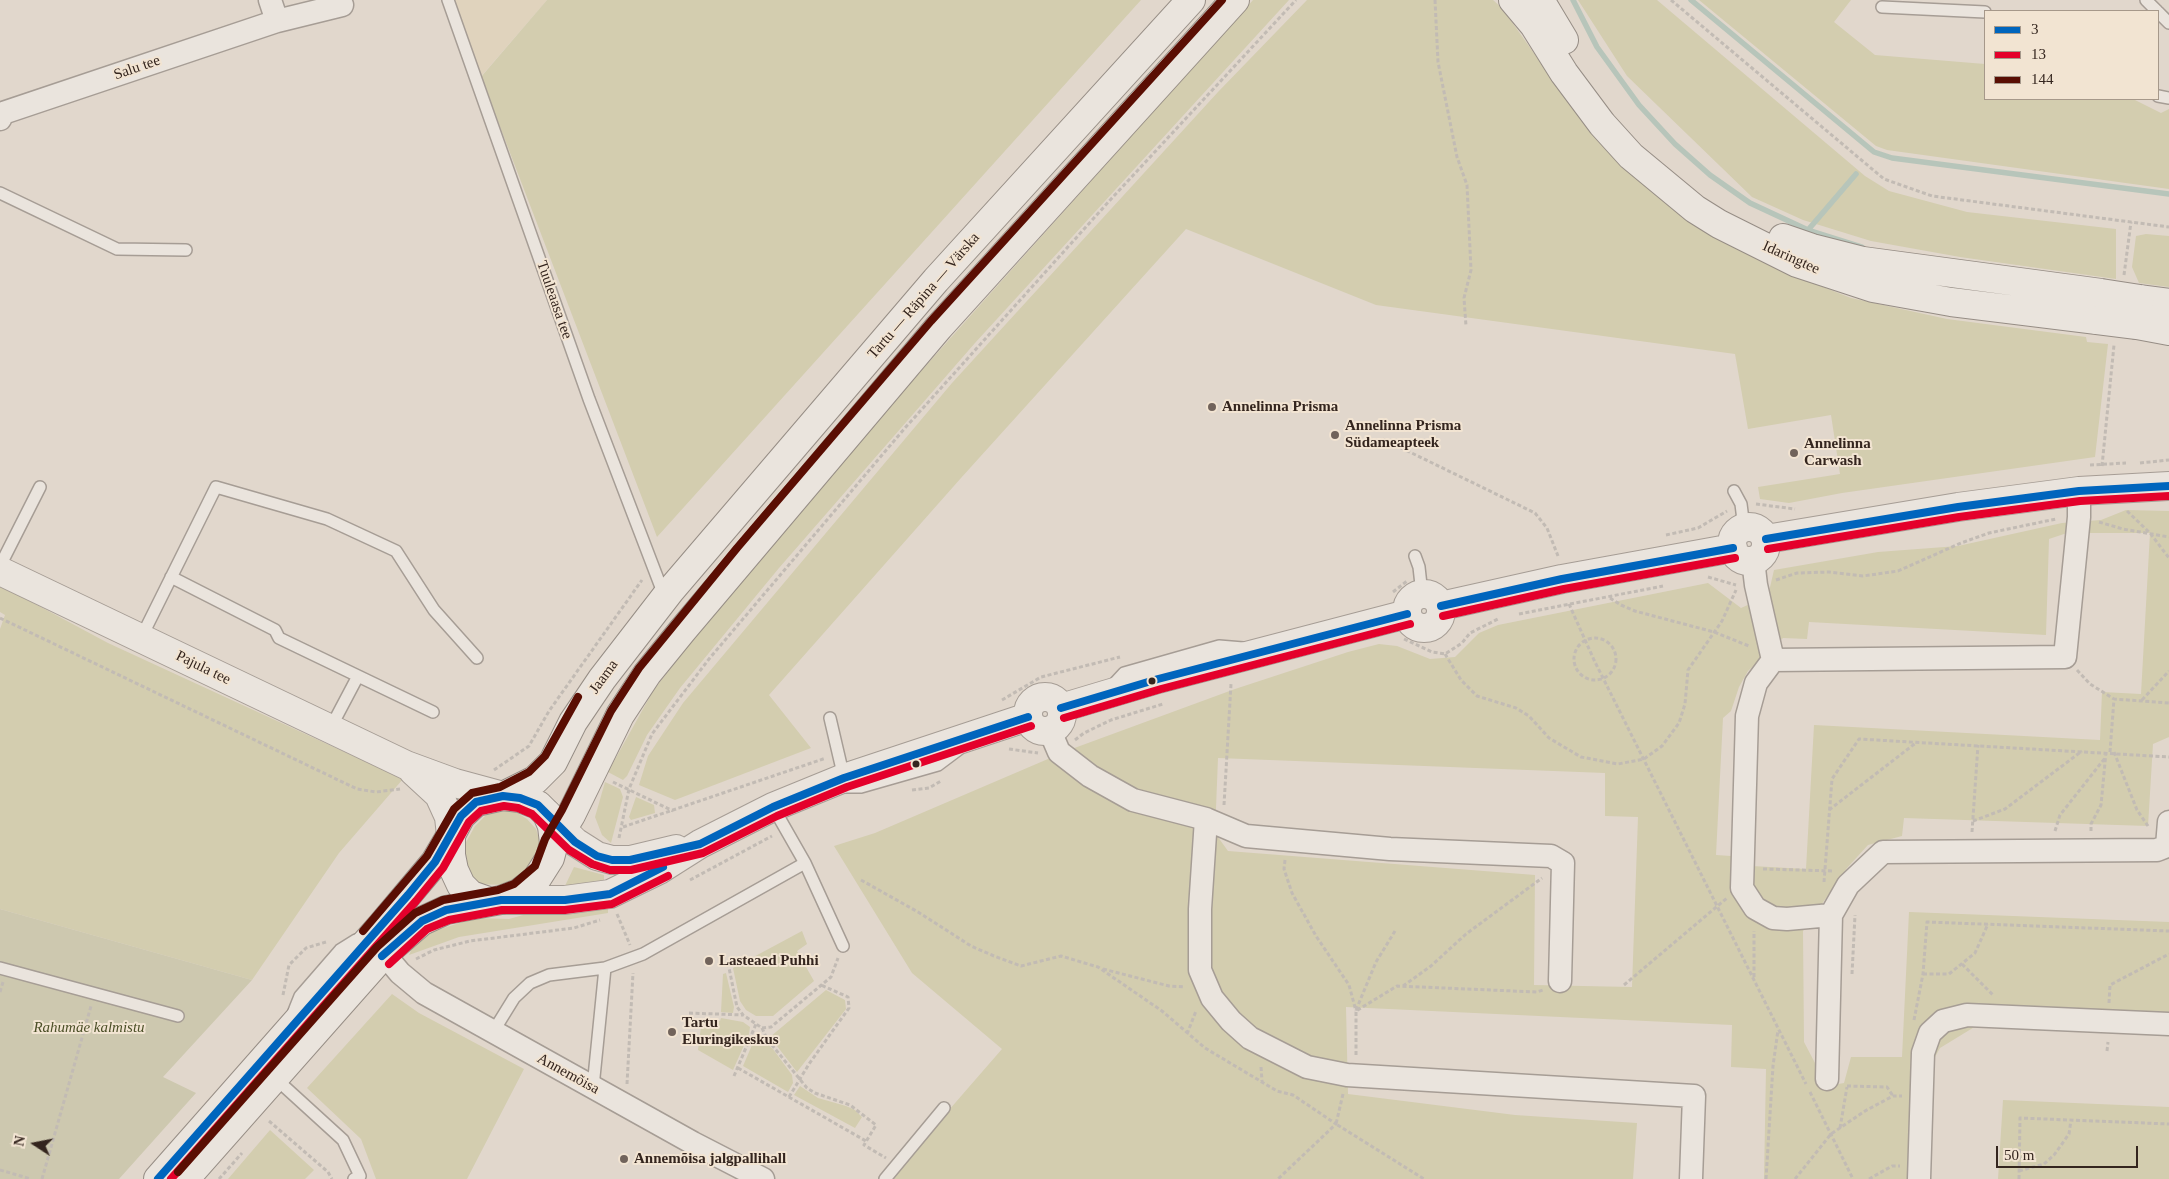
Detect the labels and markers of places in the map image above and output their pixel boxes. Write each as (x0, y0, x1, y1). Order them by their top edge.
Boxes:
place label: Annelinna Prisma (1222, 398, 1338, 416)
marker: Annelinna Prisma (1206, 401, 1218, 413)
place label: Annelinna Prisma Südameapteek (1345, 417, 1461, 452)
marker: Annelinna Prisma Südameapteek (1329, 429, 1341, 441)
place label: Annelinna Carwash (1804, 435, 1871, 470)
marker: Annelinna Carwash (1788, 447, 1800, 459)
unlabelled marker (1147, 676, 1157, 686)
unlabelled marker (911, 759, 921, 769)
place label: Lasteaed Puhhi (719, 952, 819, 970)
marker: Lasteaed Puhhi (703, 955, 715, 967)
place label: Tartu Eluringikeskus (682, 1014, 779, 1049)
marker: Tartu Eluringikeskus (666, 1026, 678, 1038)
place label: Annemõisa jalgpallihall (634, 1150, 786, 1168)
marker: Annemõisa jalgpallihall (618, 1153, 630, 1165)

